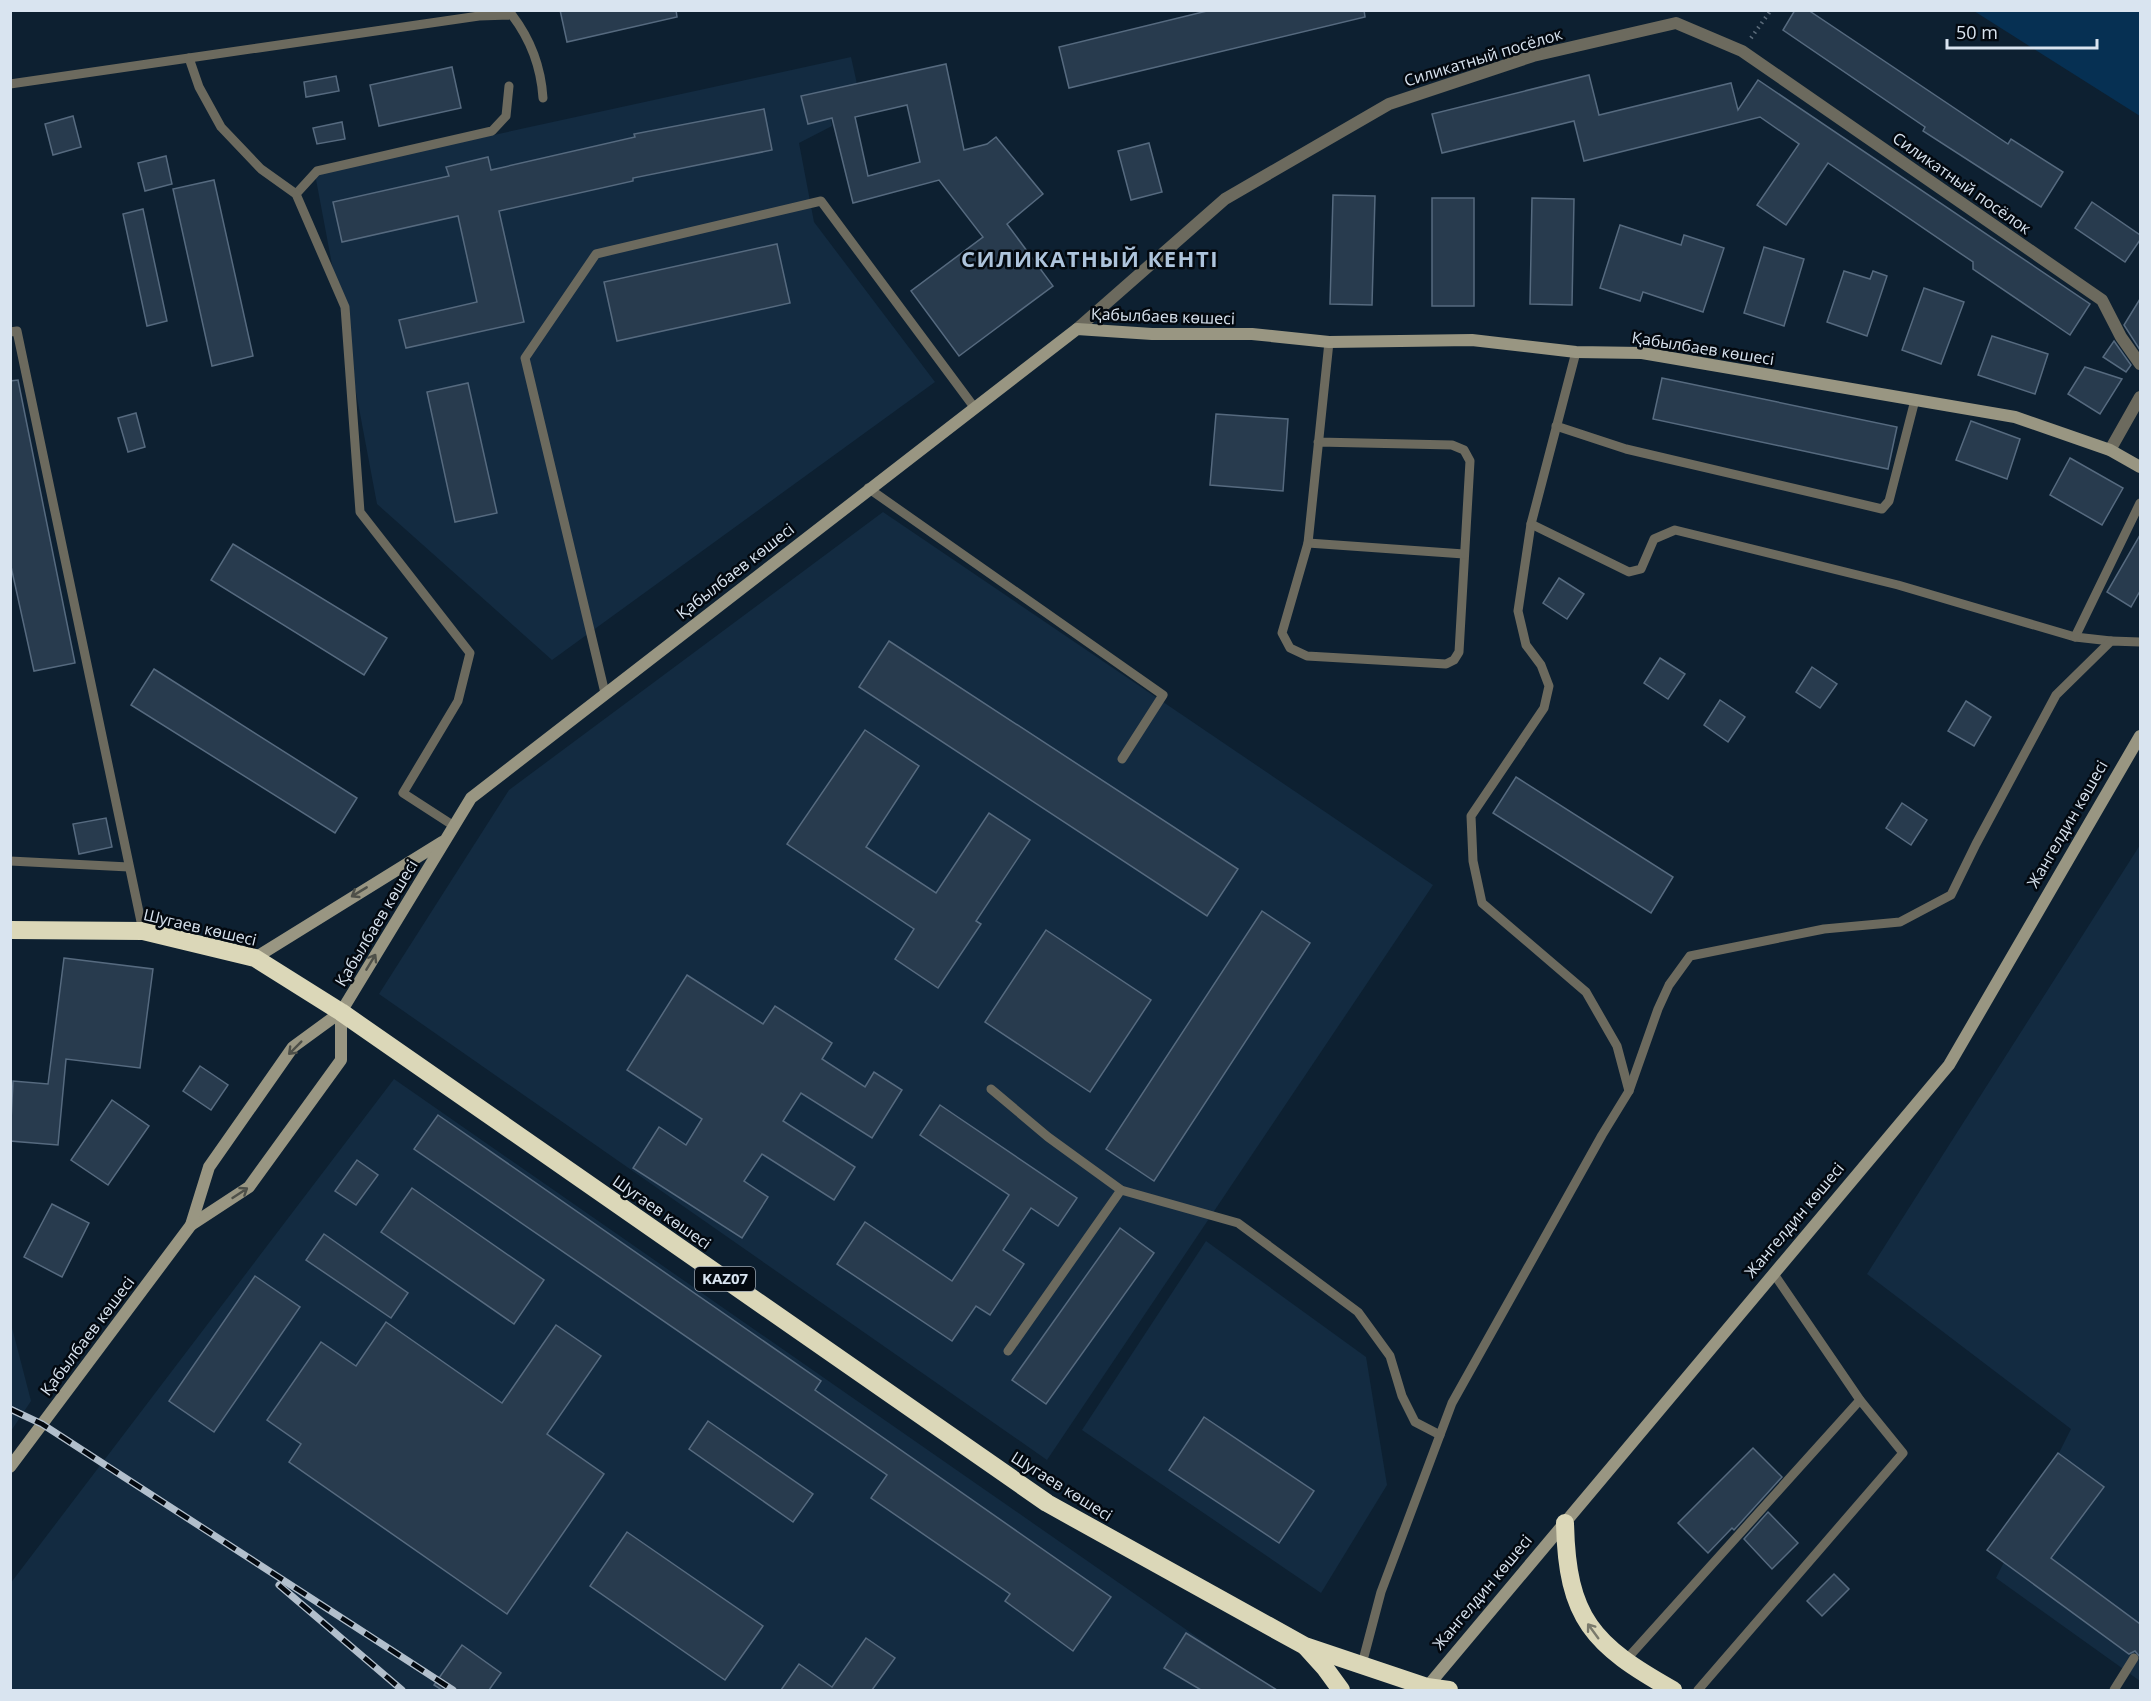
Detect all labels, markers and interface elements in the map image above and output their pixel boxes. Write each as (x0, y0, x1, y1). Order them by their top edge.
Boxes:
scale bar (1947, 12, 2097, 50)
text: 50 m (1956, 20, 1998, 44)
street label: Силикатный посёлок (1401, 22, 1565, 92)
street label: Силикатный посёлок (1888, 127, 2036, 240)
district label: СИЛИКАТНЫЙ КЕНТІ (961, 243, 1219, 273)
street label: Қабылбаев көшесі (1091, 302, 1235, 330)
street label: Қабылбаев көшесі (1630, 326, 1776, 370)
street label: Қабылбаев көшесі (671, 518, 799, 624)
street label: Жангелдин көшесі (2021, 756, 2113, 892)
street label: Қабылбаев көшесі (329, 856, 423, 990)
one-way arrow (351, 887, 368, 899)
street label: Шугаев көшесі (141, 903, 259, 951)
one-way arrow (365, 954, 377, 971)
one-way arrow (287, 1040, 302, 1055)
street label: Жангелдин көшесі (1739, 1158, 1849, 1282)
street label: Шугаев көшесі (608, 1170, 716, 1254)
one-way arrow (231, 1187, 248, 1199)
road number: KAZ07 (695, 1267, 755, 1291)
street label: Қабылбаев көшесі (35, 1272, 139, 1400)
street label: Шугаев көшесі (1007, 1446, 1117, 1526)
street label: Жангелдин көшесі (1427, 1530, 1537, 1654)
one-way arrow (1587, 1623, 1600, 1639)

